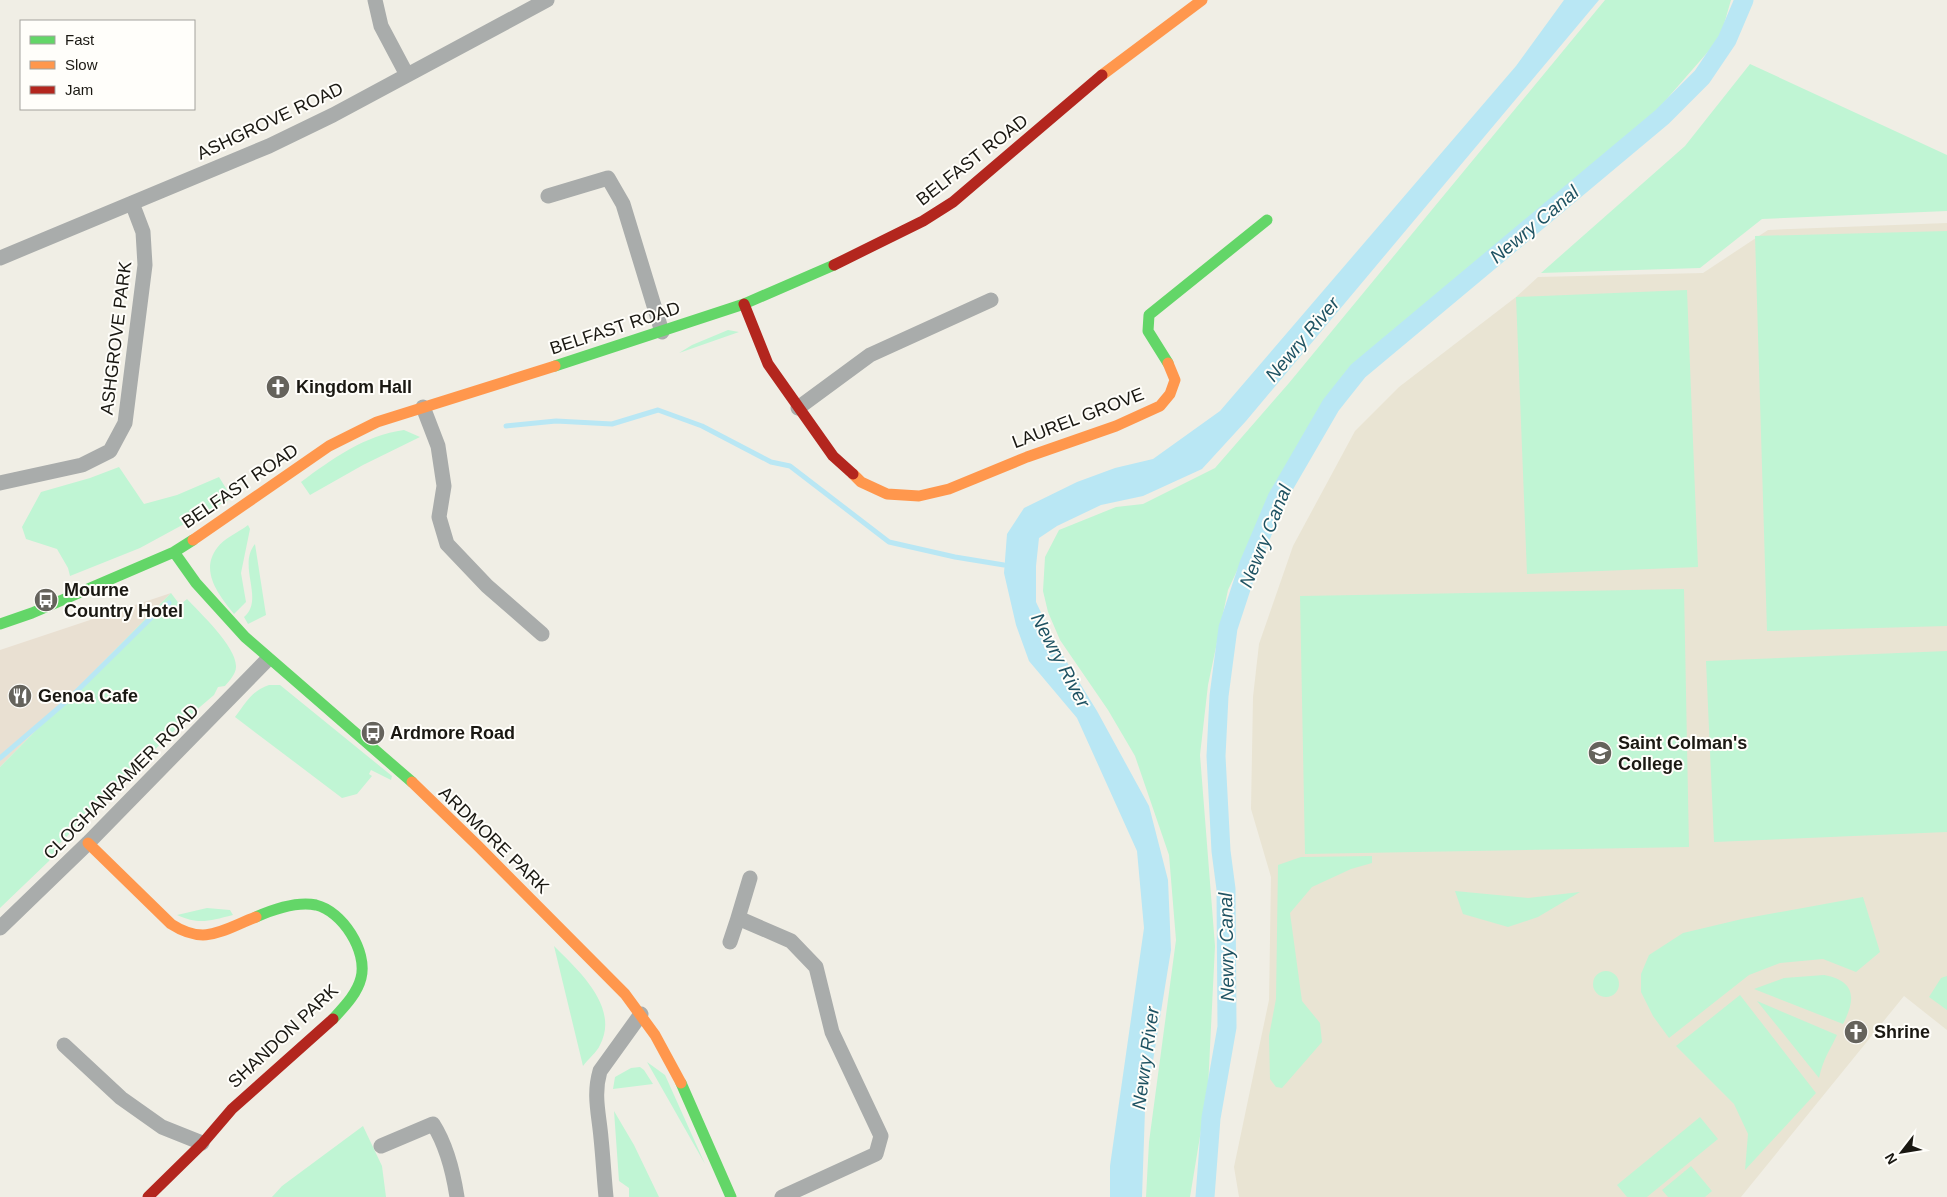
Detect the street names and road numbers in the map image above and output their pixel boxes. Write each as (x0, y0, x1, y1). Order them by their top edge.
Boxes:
street label: ASHGROVE ROAD (194, 78, 346, 164)
street label: BELFAST ROAD (912, 110, 1032, 210)
street label: ASHGROVE PARK (97, 260, 135, 416)
street label: BELFAST ROAD (547, 298, 683, 358)
street label: LAUREL GROVE (1009, 384, 1147, 452)
street label: BELFAST ROAD (178, 440, 302, 532)
street label: CLOGHANRAMER ROAD (39, 700, 203, 864)
street label: ARDMORE PARK (435, 783, 553, 897)
street label: SHANDON PARK (224, 980, 342, 1092)

